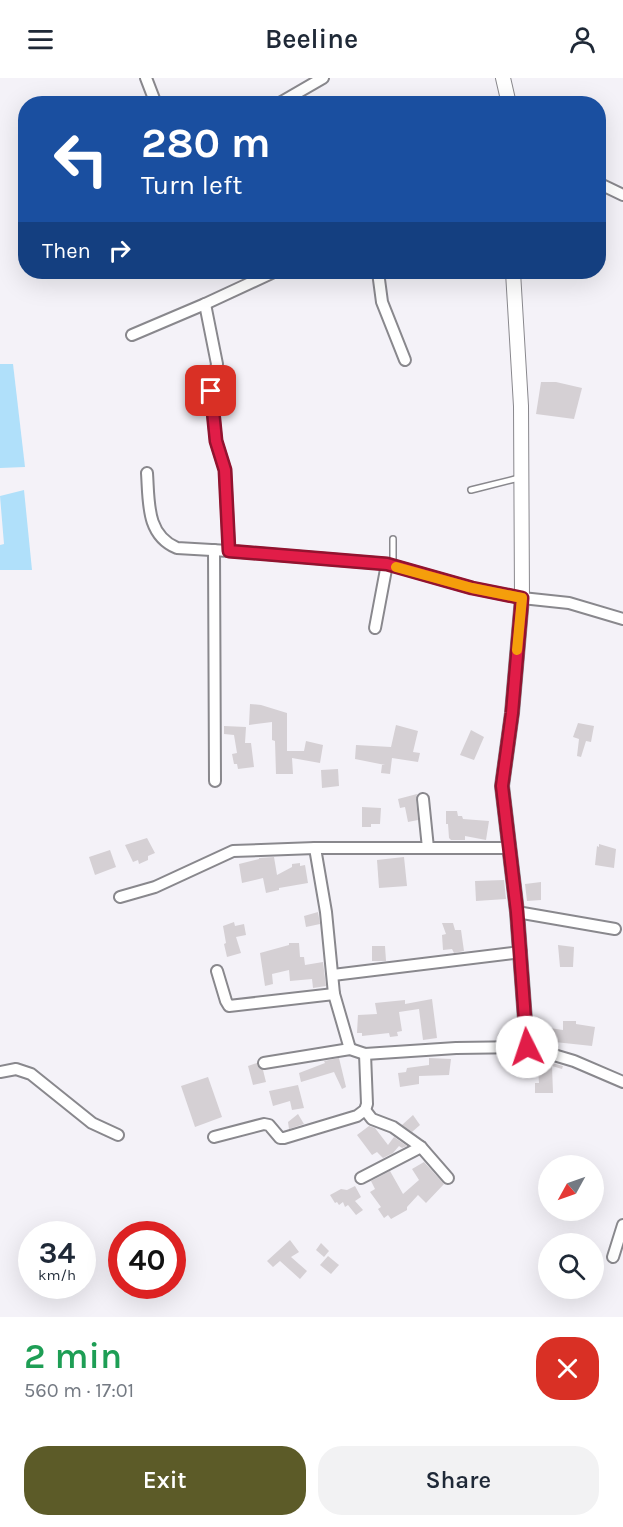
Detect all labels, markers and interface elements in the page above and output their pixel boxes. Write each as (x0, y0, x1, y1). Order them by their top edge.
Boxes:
icon: menu (24, 23, 57, 56)
text: Beeline (265, 23, 358, 55)
icon: person (566, 23, 599, 56)
text: 280 m (141, 118, 271, 168)
icon: left (42, 120, 120, 198)
text: Turn left (141, 169, 242, 201)
icon: right (103, 234, 136, 267)
text: Then (42, 238, 91, 264)
pin (185, 365, 236, 416)
icon: arrive (194, 374, 227, 407)
position arrow (495, 1015, 559, 1079)
north arrow (538, 1155, 604, 1221)
map controls (538, 1155, 604, 1299)
speed limit sign: 40 (108, 1221, 186, 1299)
button: search (538, 1233, 604, 1299)
text: 34 (39, 1235, 75, 1271)
text: km/h (38, 1266, 76, 1284)
text: 2 min (24, 1335, 122, 1377)
button: close (536, 1337, 599, 1400)
text: 560 m · 17:01 (24, 1379, 134, 1402)
button: Exit (24, 1446, 306, 1515)
button: Share (318, 1446, 599, 1515)

